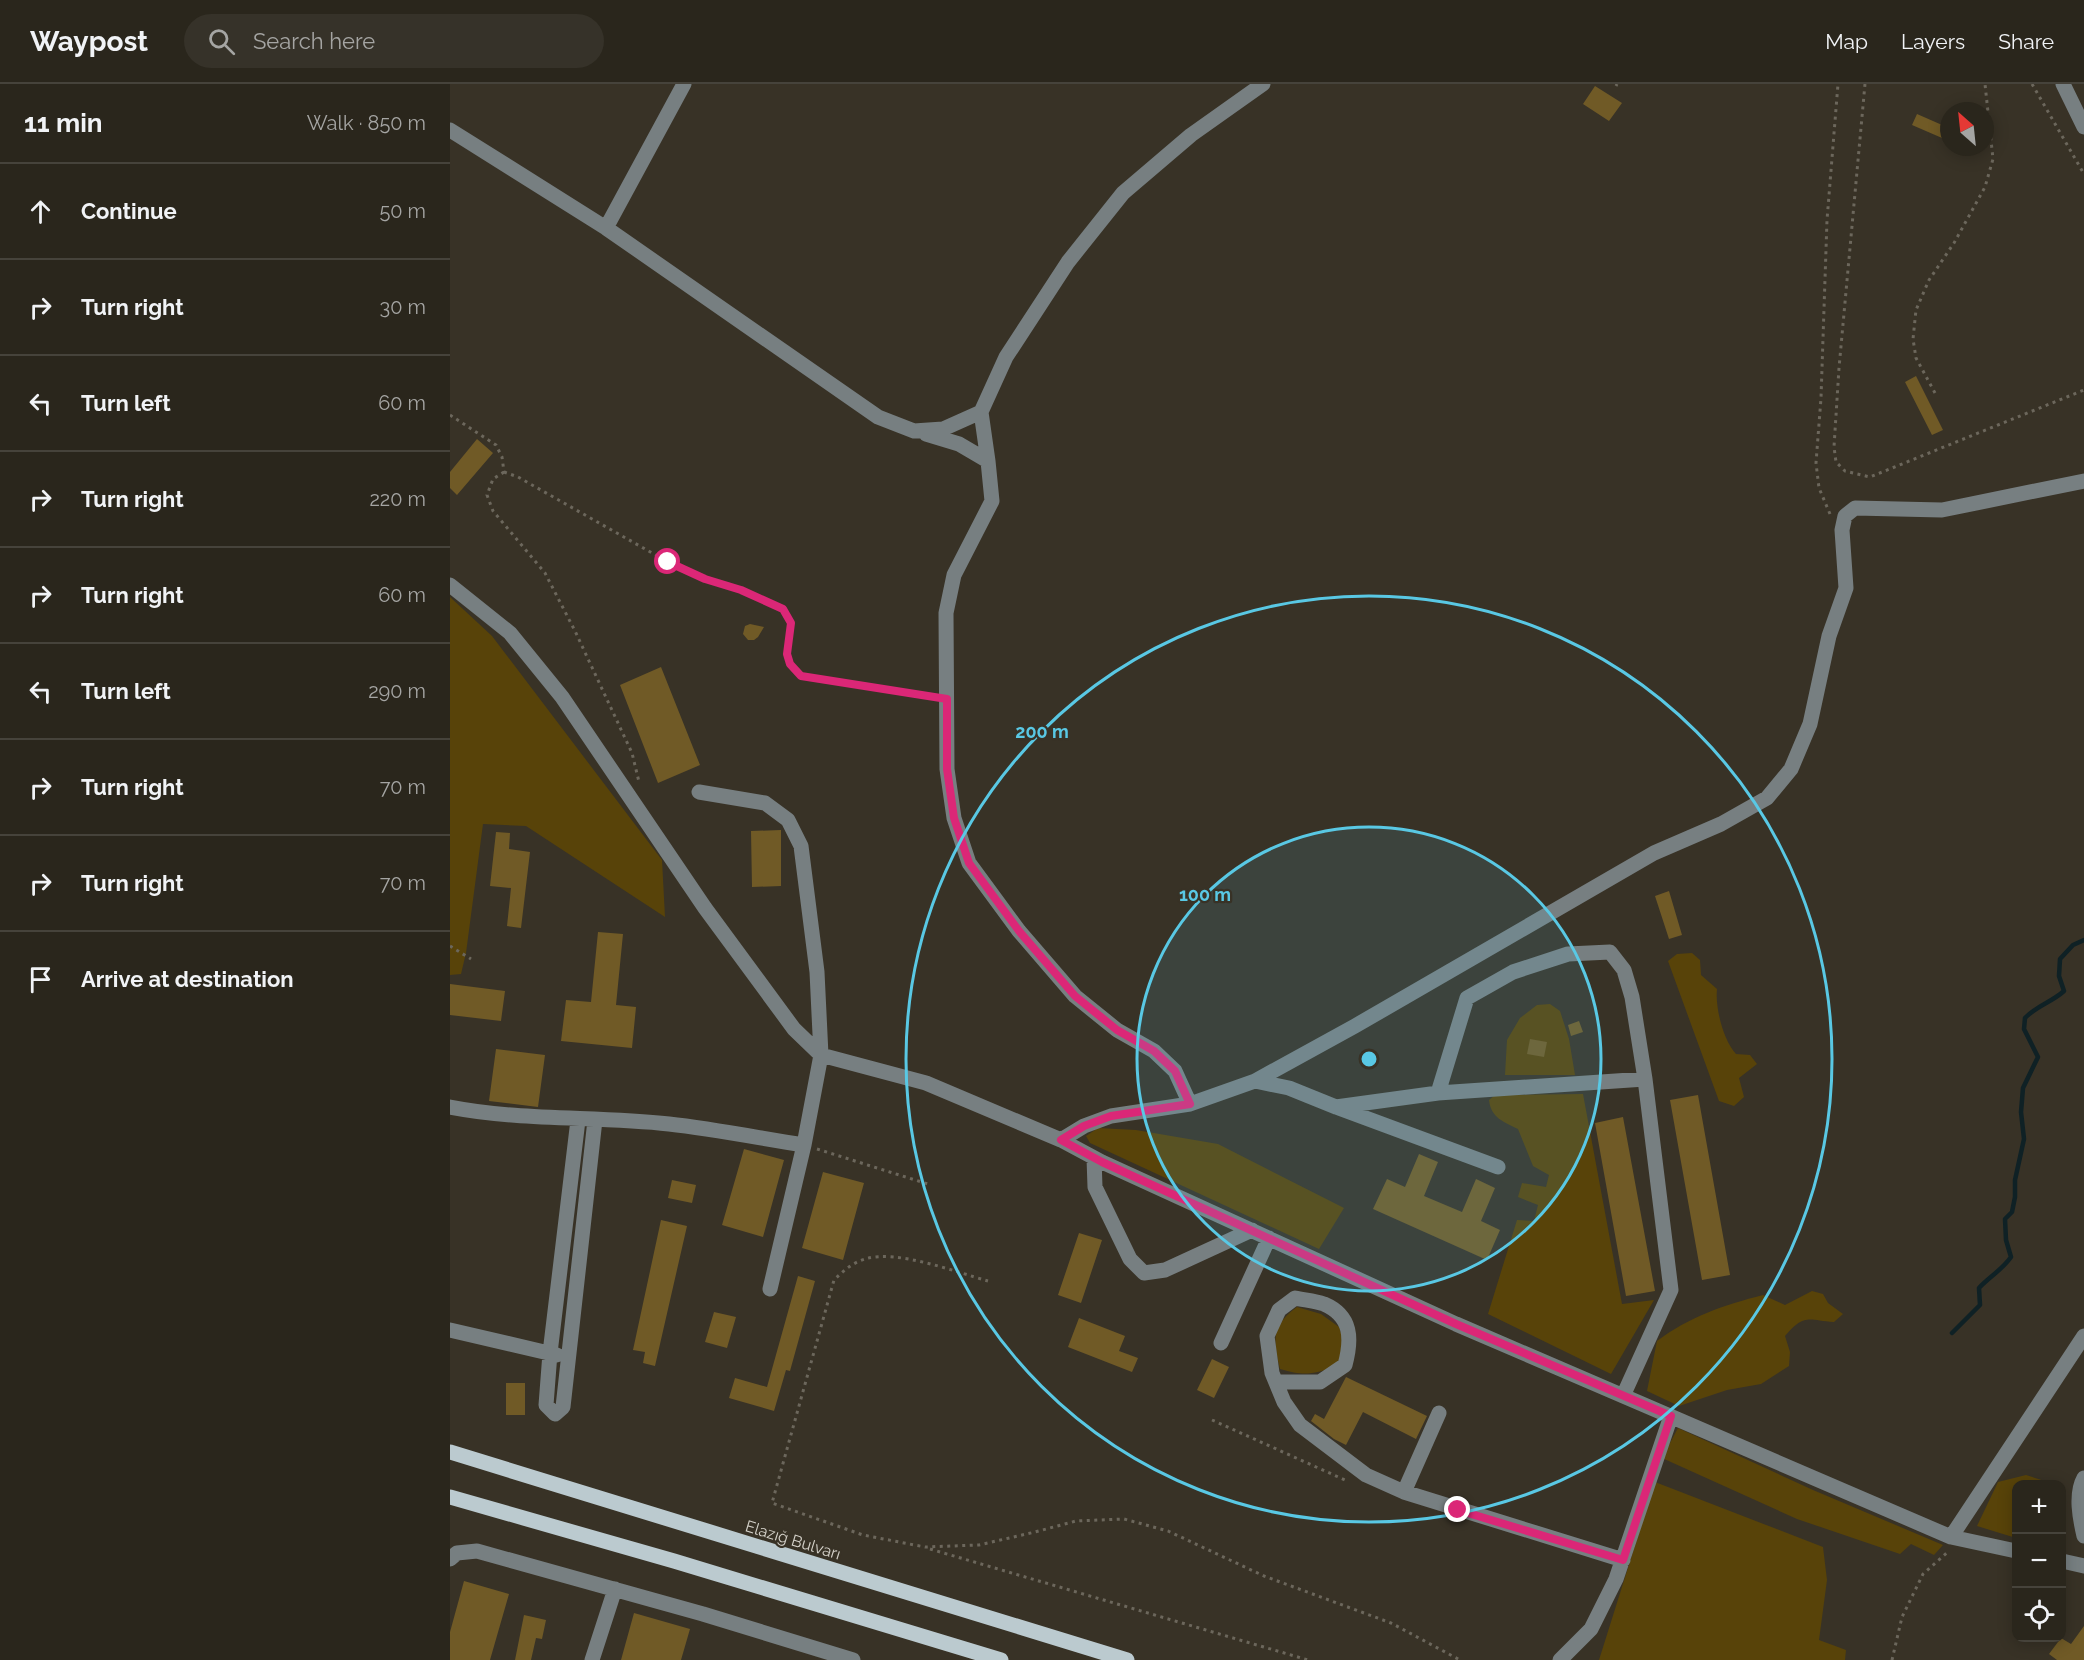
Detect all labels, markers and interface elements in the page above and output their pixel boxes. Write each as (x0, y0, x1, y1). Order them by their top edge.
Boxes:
search box (184, 14, 604, 68)
text: Waypost (30, 25, 148, 58)
icon: search (205, 25, 238, 58)
text: Search here (253, 28, 375, 54)
text: Map (1825, 29, 1868, 54)
text: Layers (1901, 29, 1965, 54)
text: Share (1998, 29, 2054, 54)
north arrow (1940, 102, 1994, 156)
text: 11 min (24, 108, 102, 138)
text: Walk · 850 m (307, 111, 426, 135)
icon: ahead (24, 195, 57, 228)
text: Continue (81, 198, 177, 224)
text: 50 m (379, 199, 426, 223)
icon: right (24, 291, 57, 324)
text: Turn right (81, 294, 184, 320)
text: 30 m (380, 295, 426, 319)
icon: left (24, 387, 57, 420)
text: Turn left (81, 390, 171, 416)
text: 60 m (378, 391, 426, 415)
icon: right (24, 483, 57, 516)
text: Turn right (81, 486, 184, 512)
text: 220 m (369, 487, 426, 511)
route start (654, 548, 680, 574)
icon: right (24, 579, 57, 612)
text: Turn right (81, 582, 184, 608)
text: 60 m (378, 583, 426, 607)
icon: left (24, 675, 57, 708)
text: Turn left (81, 678, 171, 704)
text: 290 m (368, 679, 426, 703)
text: 200 m (1015, 721, 1069, 742)
icon: right (24, 771, 57, 804)
text: Turn right (81, 774, 184, 800)
text: 70 m (380, 775, 426, 799)
icon: right (24, 867, 57, 900)
text: Turn right (81, 870, 184, 896)
text: 70 m (380, 871, 426, 895)
text: 100 m (1179, 884, 1231, 905)
icon: arrive (24, 963, 57, 996)
text: Arrive at destination (81, 966, 294, 992)
centre of rings (1359, 1049, 1379, 1069)
map controls (2012, 1480, 2066, 1642)
button: + (2012, 1480, 2066, 1534)
route end (1444, 1496, 1470, 1522)
street label: Elazığ Bulvarı (743, 1517, 843, 1563)
button: − (2012, 1534, 2066, 1588)
button: locate (2012, 1588, 2066, 1642)

